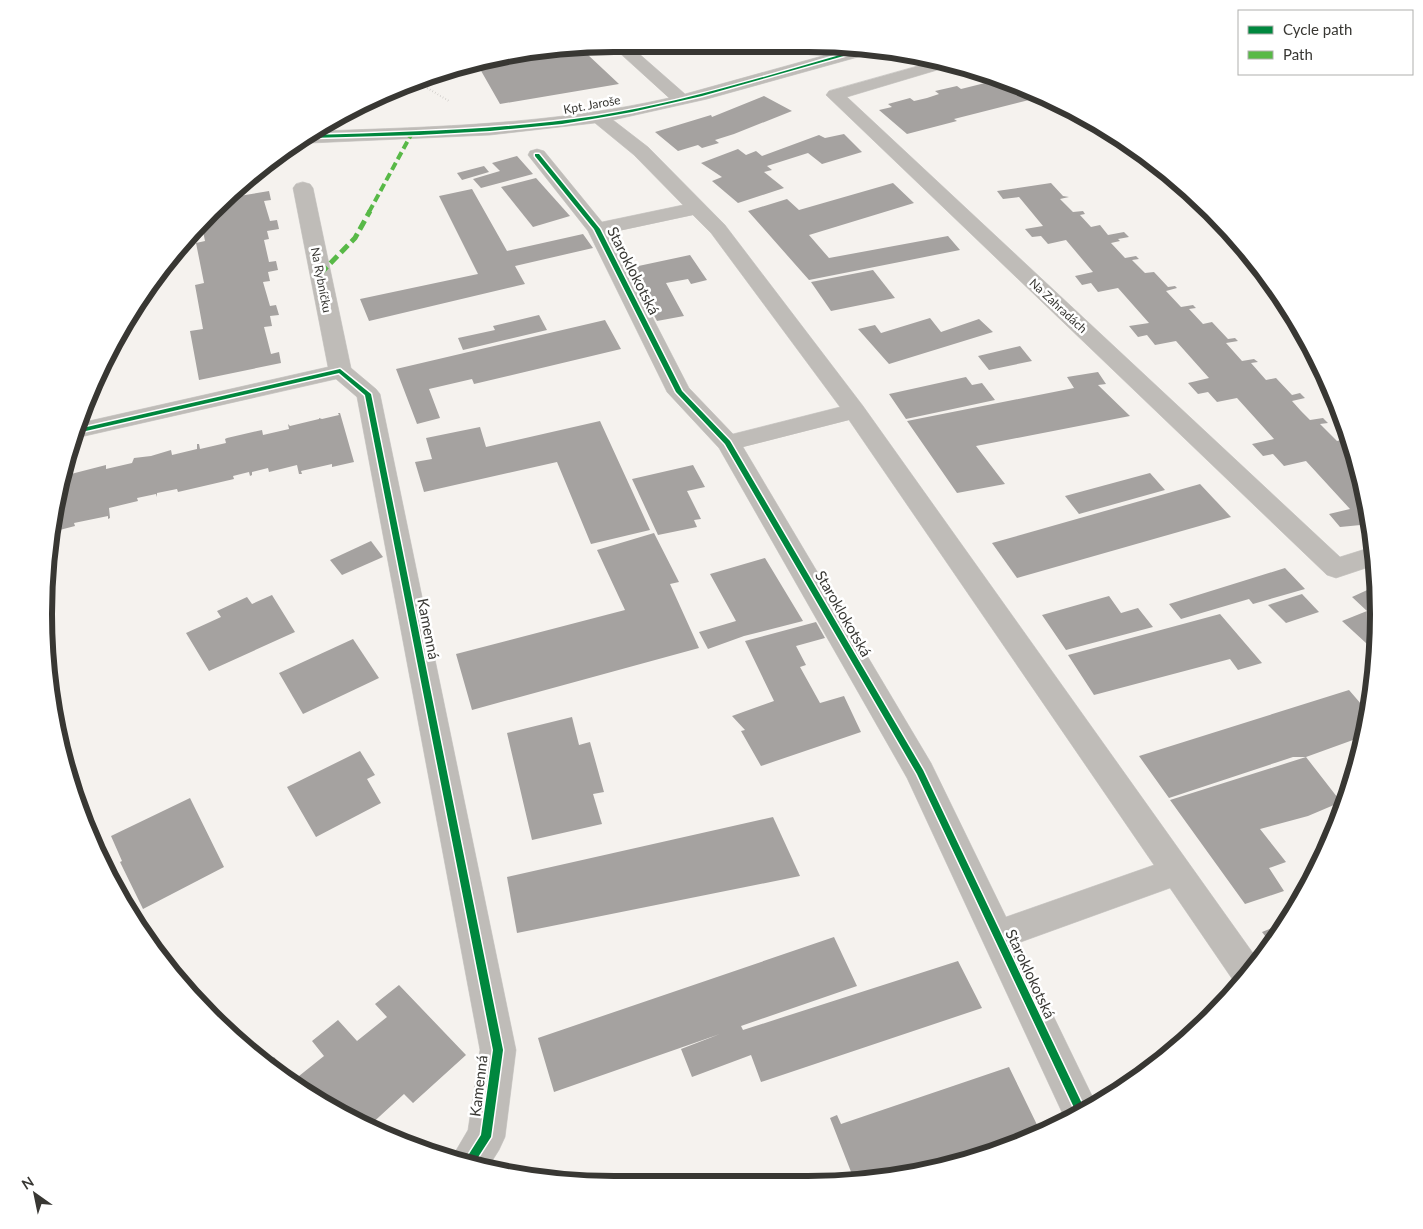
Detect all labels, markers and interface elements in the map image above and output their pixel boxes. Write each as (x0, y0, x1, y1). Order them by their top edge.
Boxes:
legend (1238, 10, 1413, 75)
text: Cycle path (1283, 20, 1352, 38)
text: Path (1283, 45, 1313, 63)
street label: Kpt. Jaroše (562, 92, 622, 117)
street label: Staroklokotská (604, 223, 664, 318)
street label: Na Rybníčku (308, 246, 335, 314)
street label: Na Zahradách (1026, 275, 1090, 336)
street label: Staroklokotská (812, 567, 876, 660)
street label: Kamenná (414, 597, 444, 661)
street label: Staroklokotská (1002, 926, 1059, 1021)
street label: Kamenná (465, 1054, 491, 1118)
north arrow (10, 1169, 60, 1219)
text: N (18, 1173, 37, 1193)

